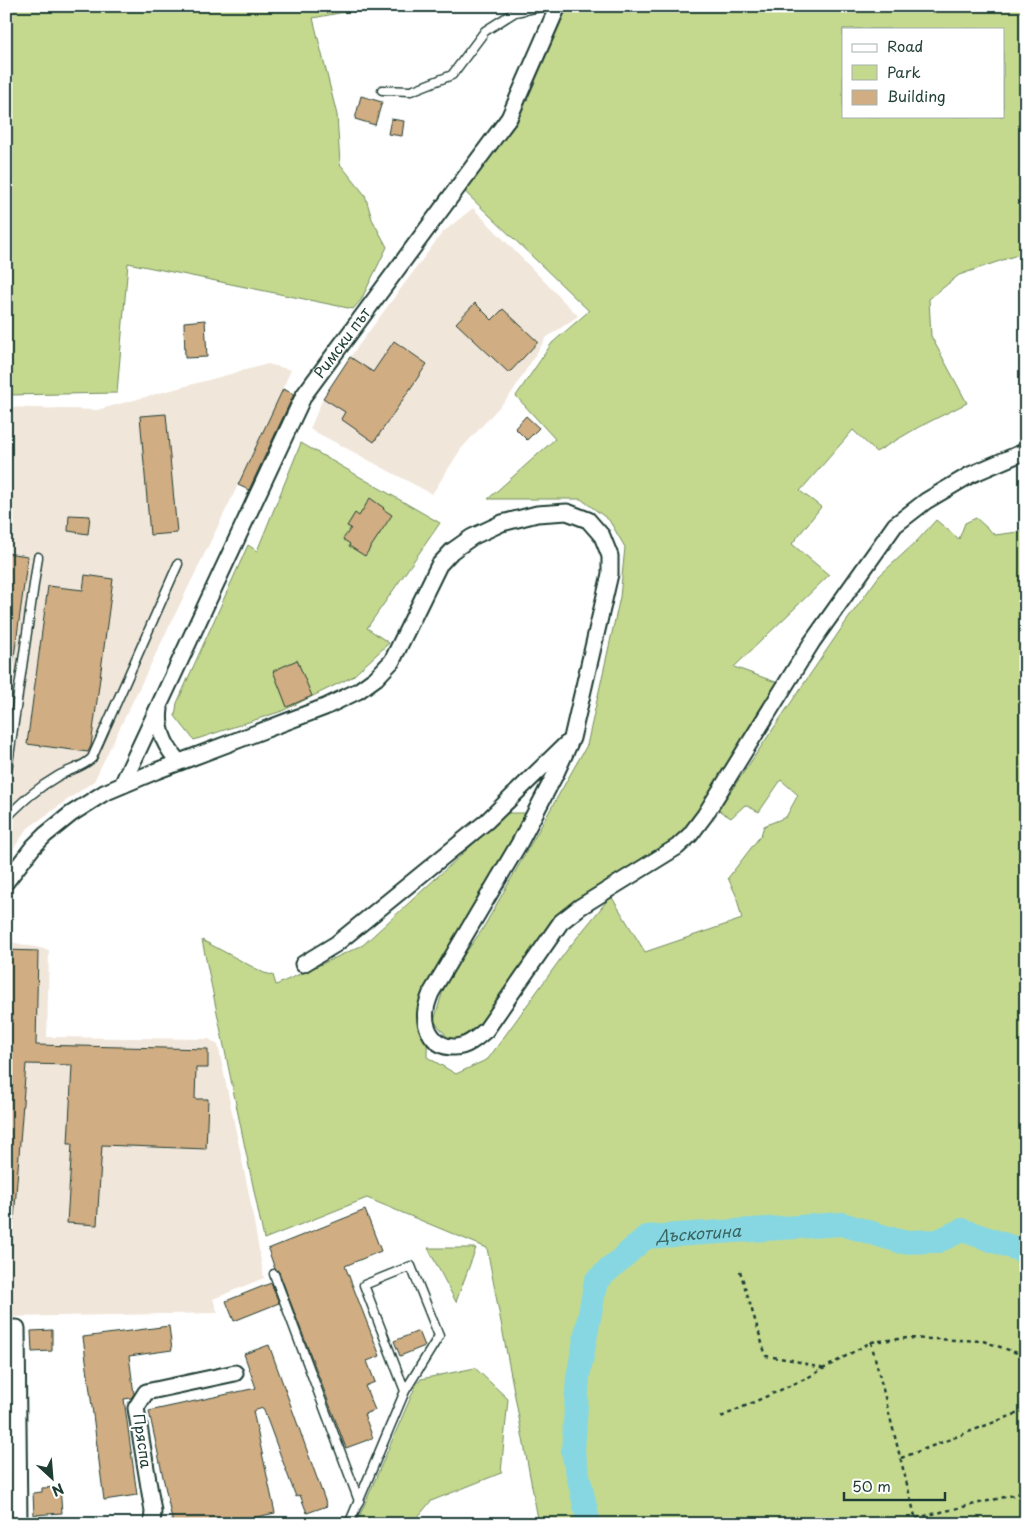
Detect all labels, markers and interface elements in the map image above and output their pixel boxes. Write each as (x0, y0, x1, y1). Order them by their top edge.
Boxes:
legend (842, 28, 1004, 118)
text: Road (887, 34, 923, 57)
text: Park (887, 60, 921, 83)
text: Building (887, 84, 946, 107)
street label: Римски път (307, 301, 376, 382)
water label: Дъскотина (654, 1218, 743, 1247)
street label: Пряспа (128, 1412, 159, 1470)
north arrow (28, 1452, 78, 1502)
scale bar (844, 1470, 946, 1502)
text: 50 m (852, 1474, 891, 1497)
text: N (48, 1478, 68, 1502)

